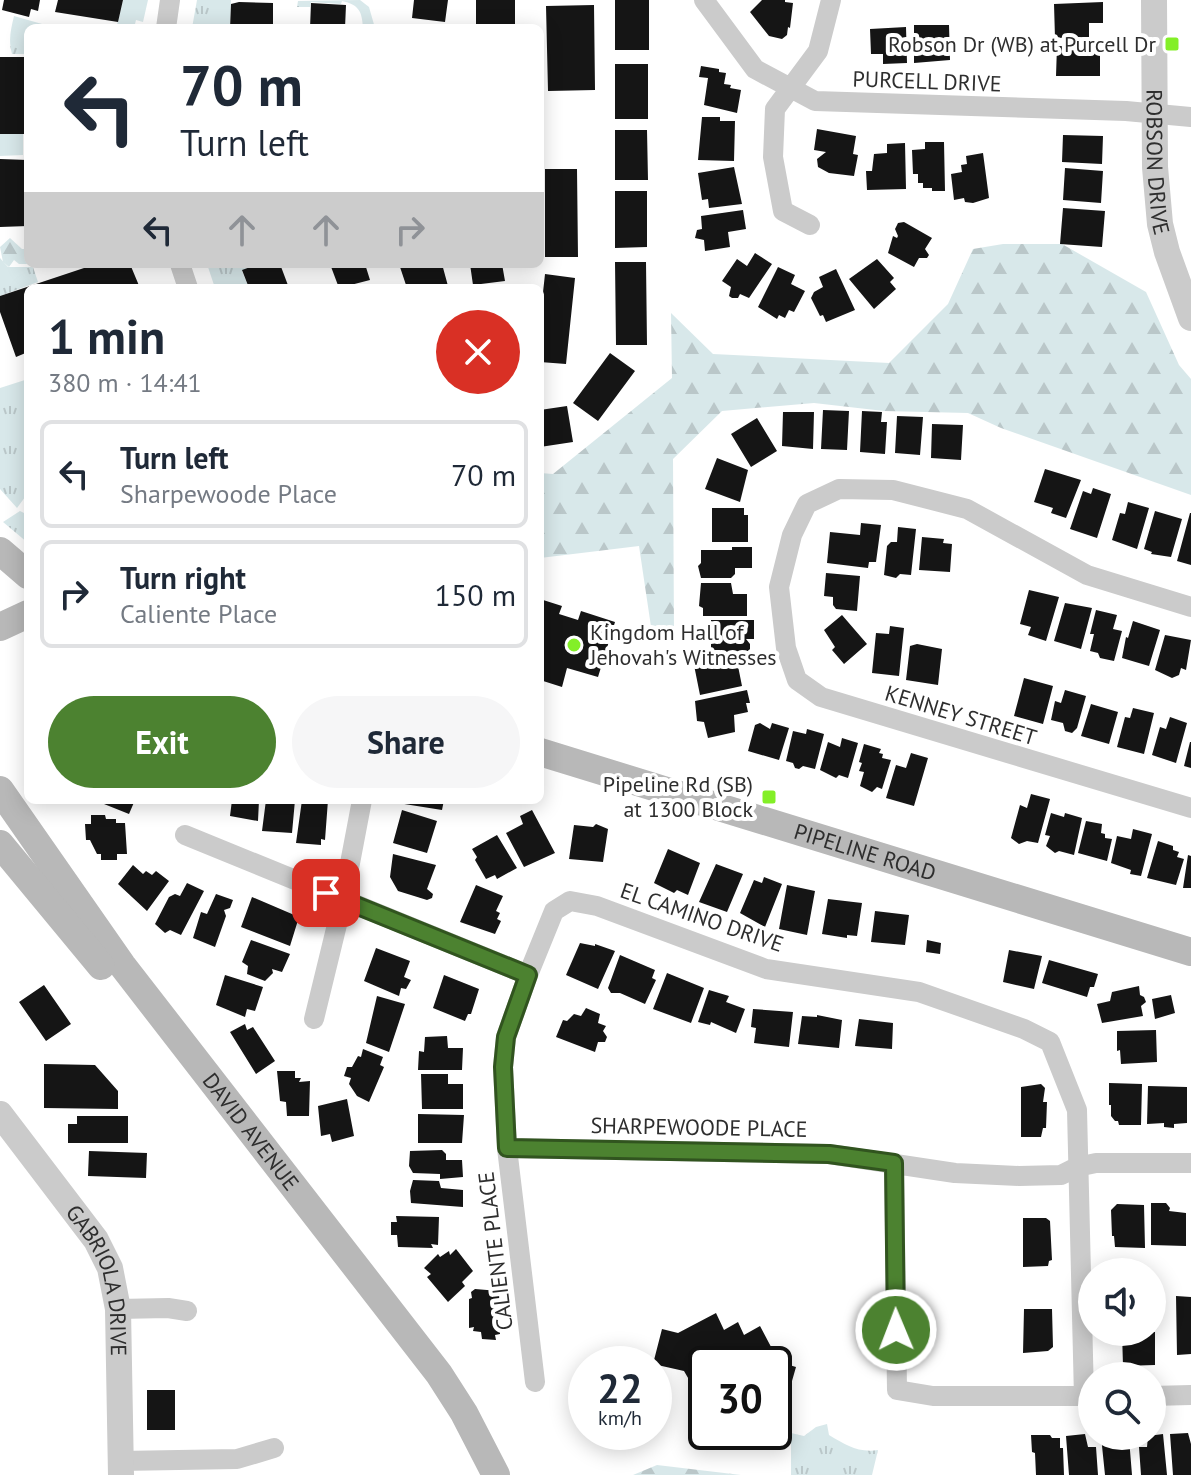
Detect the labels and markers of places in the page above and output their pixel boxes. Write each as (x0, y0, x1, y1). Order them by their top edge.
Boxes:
place label: Robson Dr (WB) at Purcell Dr (888, 30, 1157, 58)
marker: Robson Dr (WB) at Purcell Dr (1163, 35, 1181, 53)
place label: Kingdom Hall of Jehovah's Witnesses (589, 618, 777, 671)
marker: Kingdom Hall of Jehovah's Witnesses (565, 636, 583, 654)
place label: Pipeline Rd (SB) at 1300 Block (603, 770, 753, 823)
marker: Pipeline Rd (SB) at 1300 Block (760, 788, 778, 806)
pin (292, 859, 360, 927)

